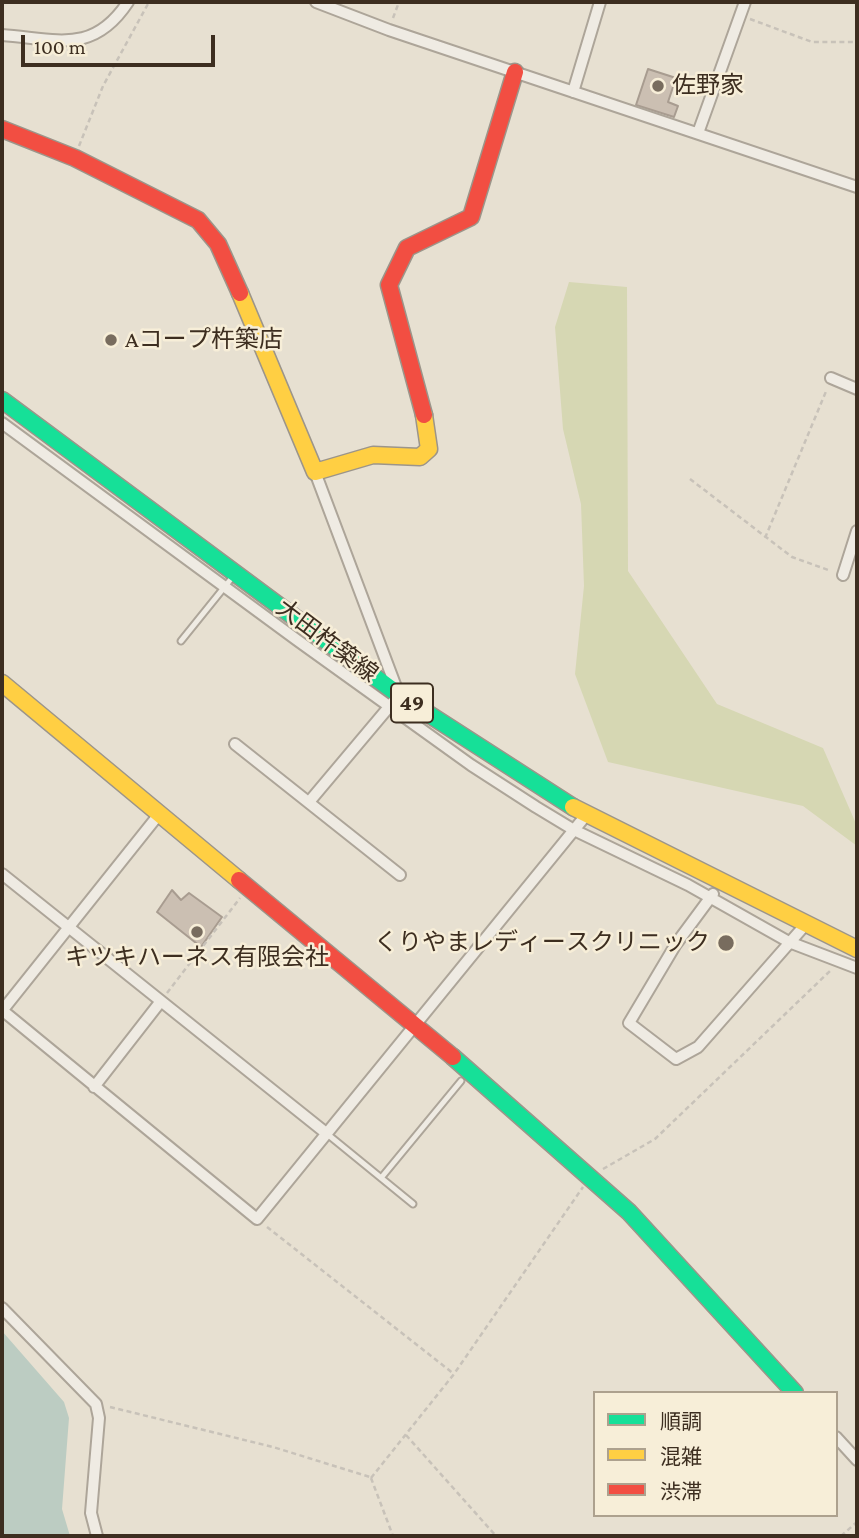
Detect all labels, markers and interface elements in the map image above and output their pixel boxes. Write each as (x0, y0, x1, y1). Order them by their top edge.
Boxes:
scale bar (24, 21, 219, 65)
text: 100 m (34, 35, 86, 59)
place label: 佐野家 (672, 72, 744, 100)
marker: 佐野家 (650, 78, 666, 94)
place label: Aコープ杵築店 (125, 326, 283, 354)
marker: Aコープ杵築店 (103, 332, 119, 348)
street label: 大田杵築線 (270, 593, 384, 689)
road number: 49 (391, 684, 433, 722)
marker: キツキハーネス有限会社 (189, 924, 205, 940)
place label: くりやまレディースクリニック (374, 929, 710, 957)
marker: くりやまレディースクリニック (716, 933, 736, 953)
place label: キツキハーネス有限会社 (65, 944, 329, 972)
legend (593, 1391, 838, 1517)
text: 順調 (660, 1410, 702, 1434)
text: 混雑 (660, 1445, 702, 1469)
text: 渋滞 (660, 1480, 702, 1504)

